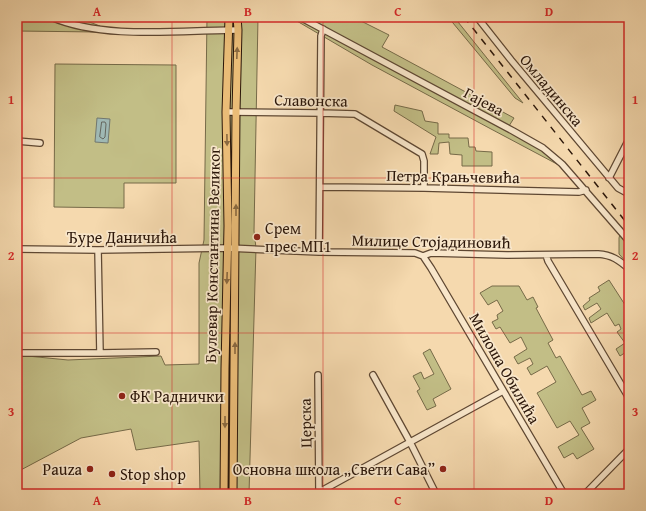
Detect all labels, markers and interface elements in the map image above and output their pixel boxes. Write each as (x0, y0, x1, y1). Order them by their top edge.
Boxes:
text: A (93, 2, 102, 21)
text: B (244, 2, 252, 21)
text: C (394, 2, 402, 21)
text: D (545, 2, 553, 21)
one-way arrow (234, 46, 240, 59)
street label: Омладинска (514, 49, 590, 132)
street label: Гајева (460, 80, 509, 122)
street label: Славонска (274, 87, 348, 113)
text: 1 (8, 90, 14, 109)
text: 1 (632, 90, 638, 109)
one-way arrow (224, 134, 230, 147)
street label: Булевар Константина Великог (198, 147, 226, 363)
street label: Петра Крањчевића (386, 163, 520, 189)
one-way arrow (233, 203, 239, 216)
place label: Срем прес МП1 (265, 216, 331, 258)
street label: Ђуре Даничића (67, 225, 177, 249)
street label: Милице Стојадиновић (351, 228, 511, 254)
marker: Срем прес МП1 (252, 232, 262, 242)
text: 2 (8, 246, 15, 265)
text: 2 (632, 246, 639, 265)
one-way arrow (224, 272, 230, 285)
street label: Милоша Обилића (463, 308, 547, 428)
one-way arrow (232, 341, 238, 354)
place label: ФК Раднички (130, 384, 224, 408)
marker: ФК Раднички (117, 391, 127, 401)
street label: Церска (293, 398, 317, 448)
text: 3 (8, 402, 14, 421)
text: 3 (632, 402, 638, 421)
one-way arrow (222, 416, 228, 429)
place label: Pauza (43, 457, 82, 481)
place label: Основна школа „Свети Сава” (233, 457, 435, 481)
place label: Stop shop (120, 462, 186, 486)
marker: Pauza (85, 464, 95, 474)
marker: Основна школа „Свети Сава” (438, 464, 448, 474)
marker: Stop shop (107, 469, 117, 479)
text: A (93, 491, 102, 510)
text: B (244, 491, 252, 510)
text: C (394, 491, 402, 510)
text: D (545, 491, 553, 510)

